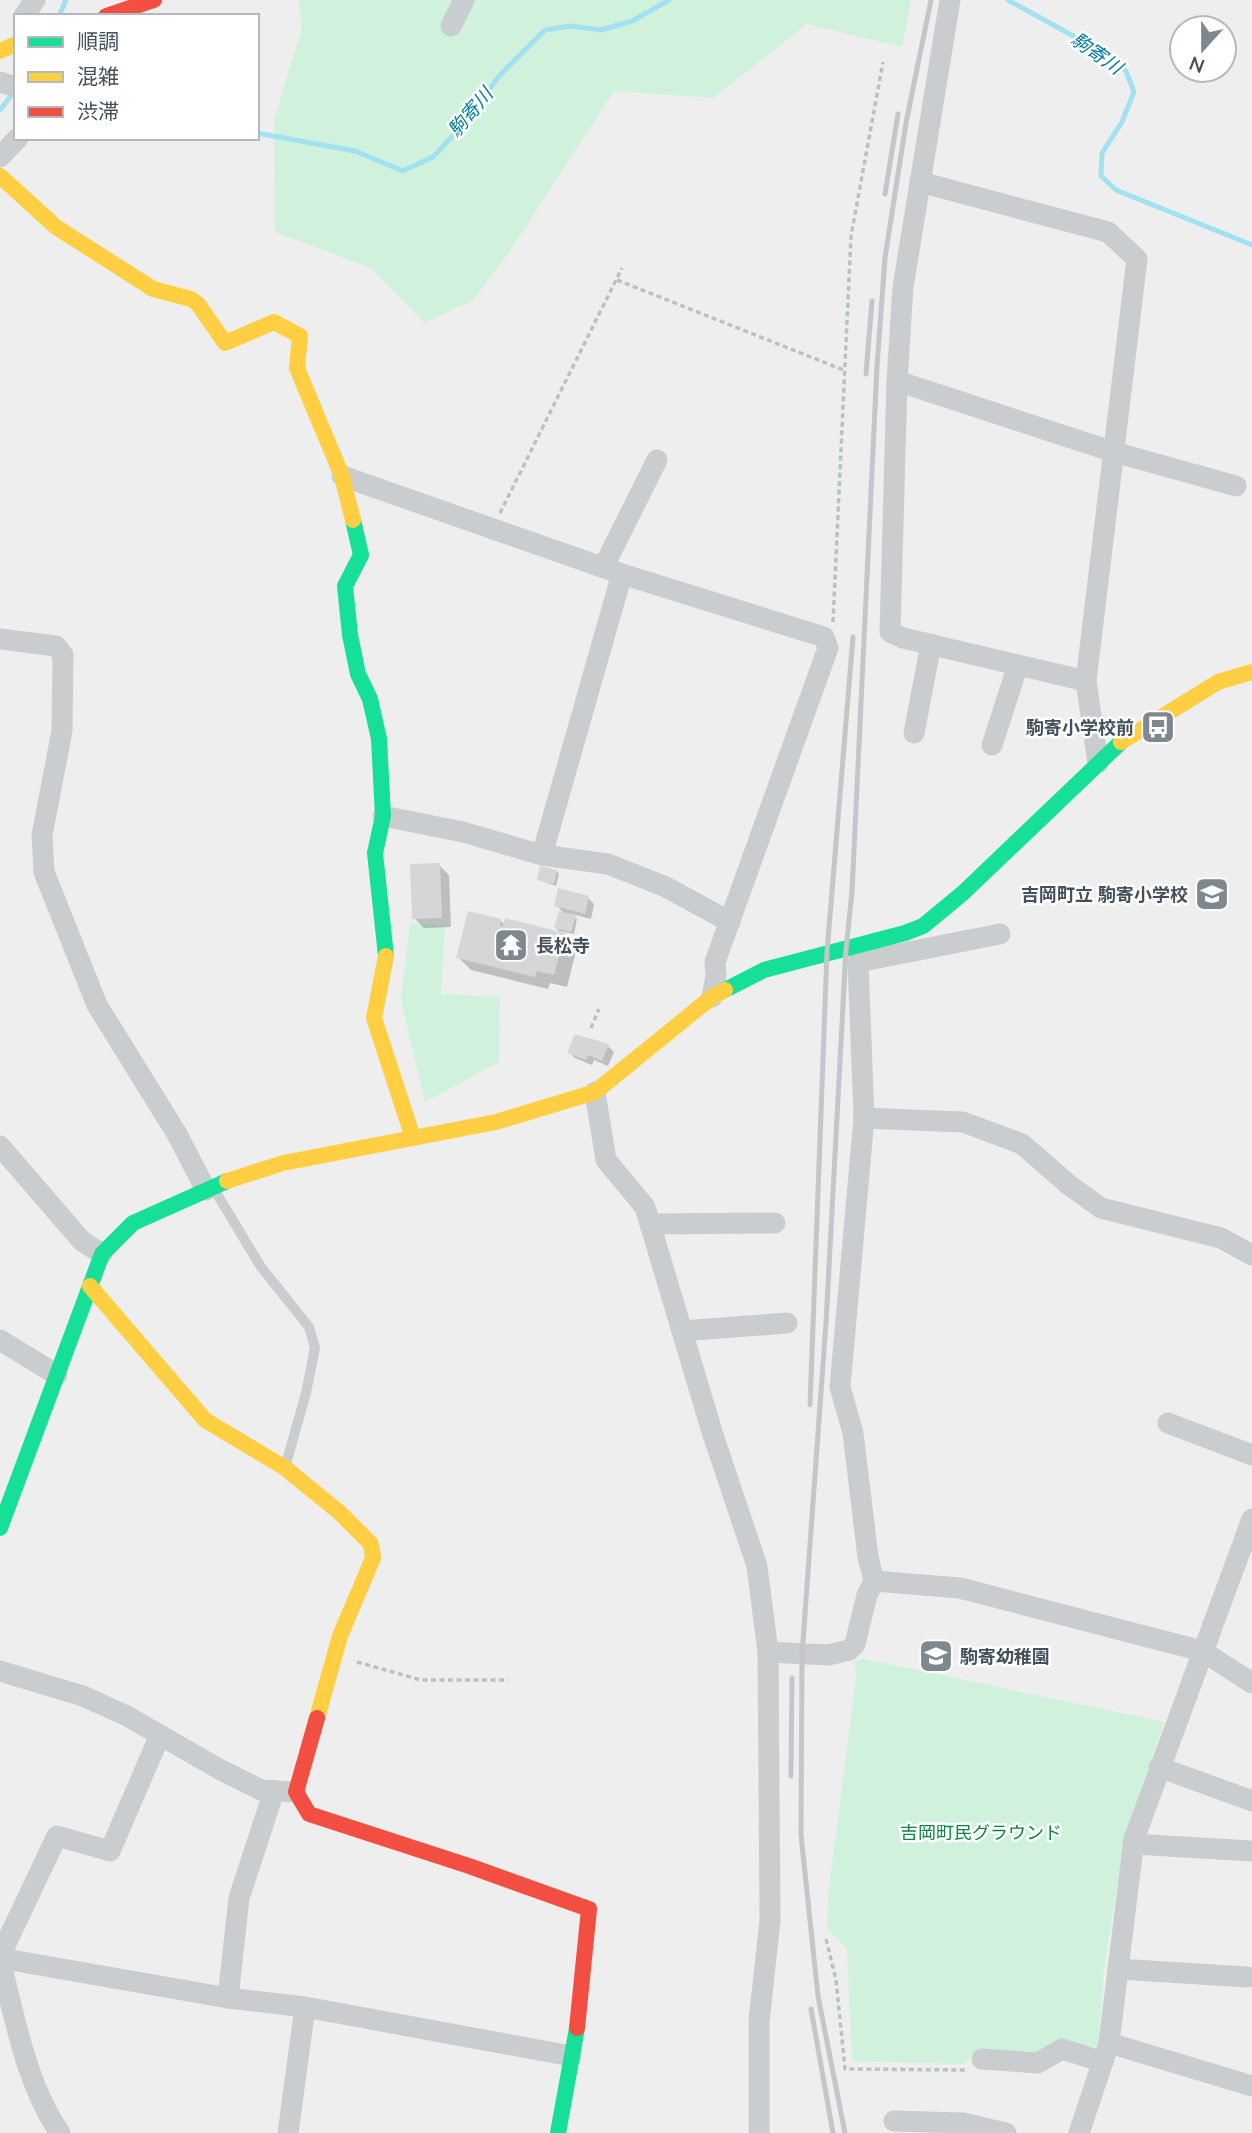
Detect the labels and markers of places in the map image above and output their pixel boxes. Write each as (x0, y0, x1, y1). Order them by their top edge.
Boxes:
bus stop icon: 駒寄小学校前 (1139, 708, 1177, 746)
place label: 駒寄小学校前 (1026, 716, 1134, 739)
school or university icon: 吉岡町立 駒寄小学校 (1193, 875, 1231, 913)
place label: 吉岡町立 駒寄小学校 (1021, 883, 1188, 906)
temple icon: 長松寺 (492, 926, 530, 964)
place label: 長松寺 (536, 934, 590, 957)
school or university icon: 駒寄幼稚園 (917, 1637, 955, 1675)
place label: 駒寄幼稚園 (960, 1645, 1050, 1668)

